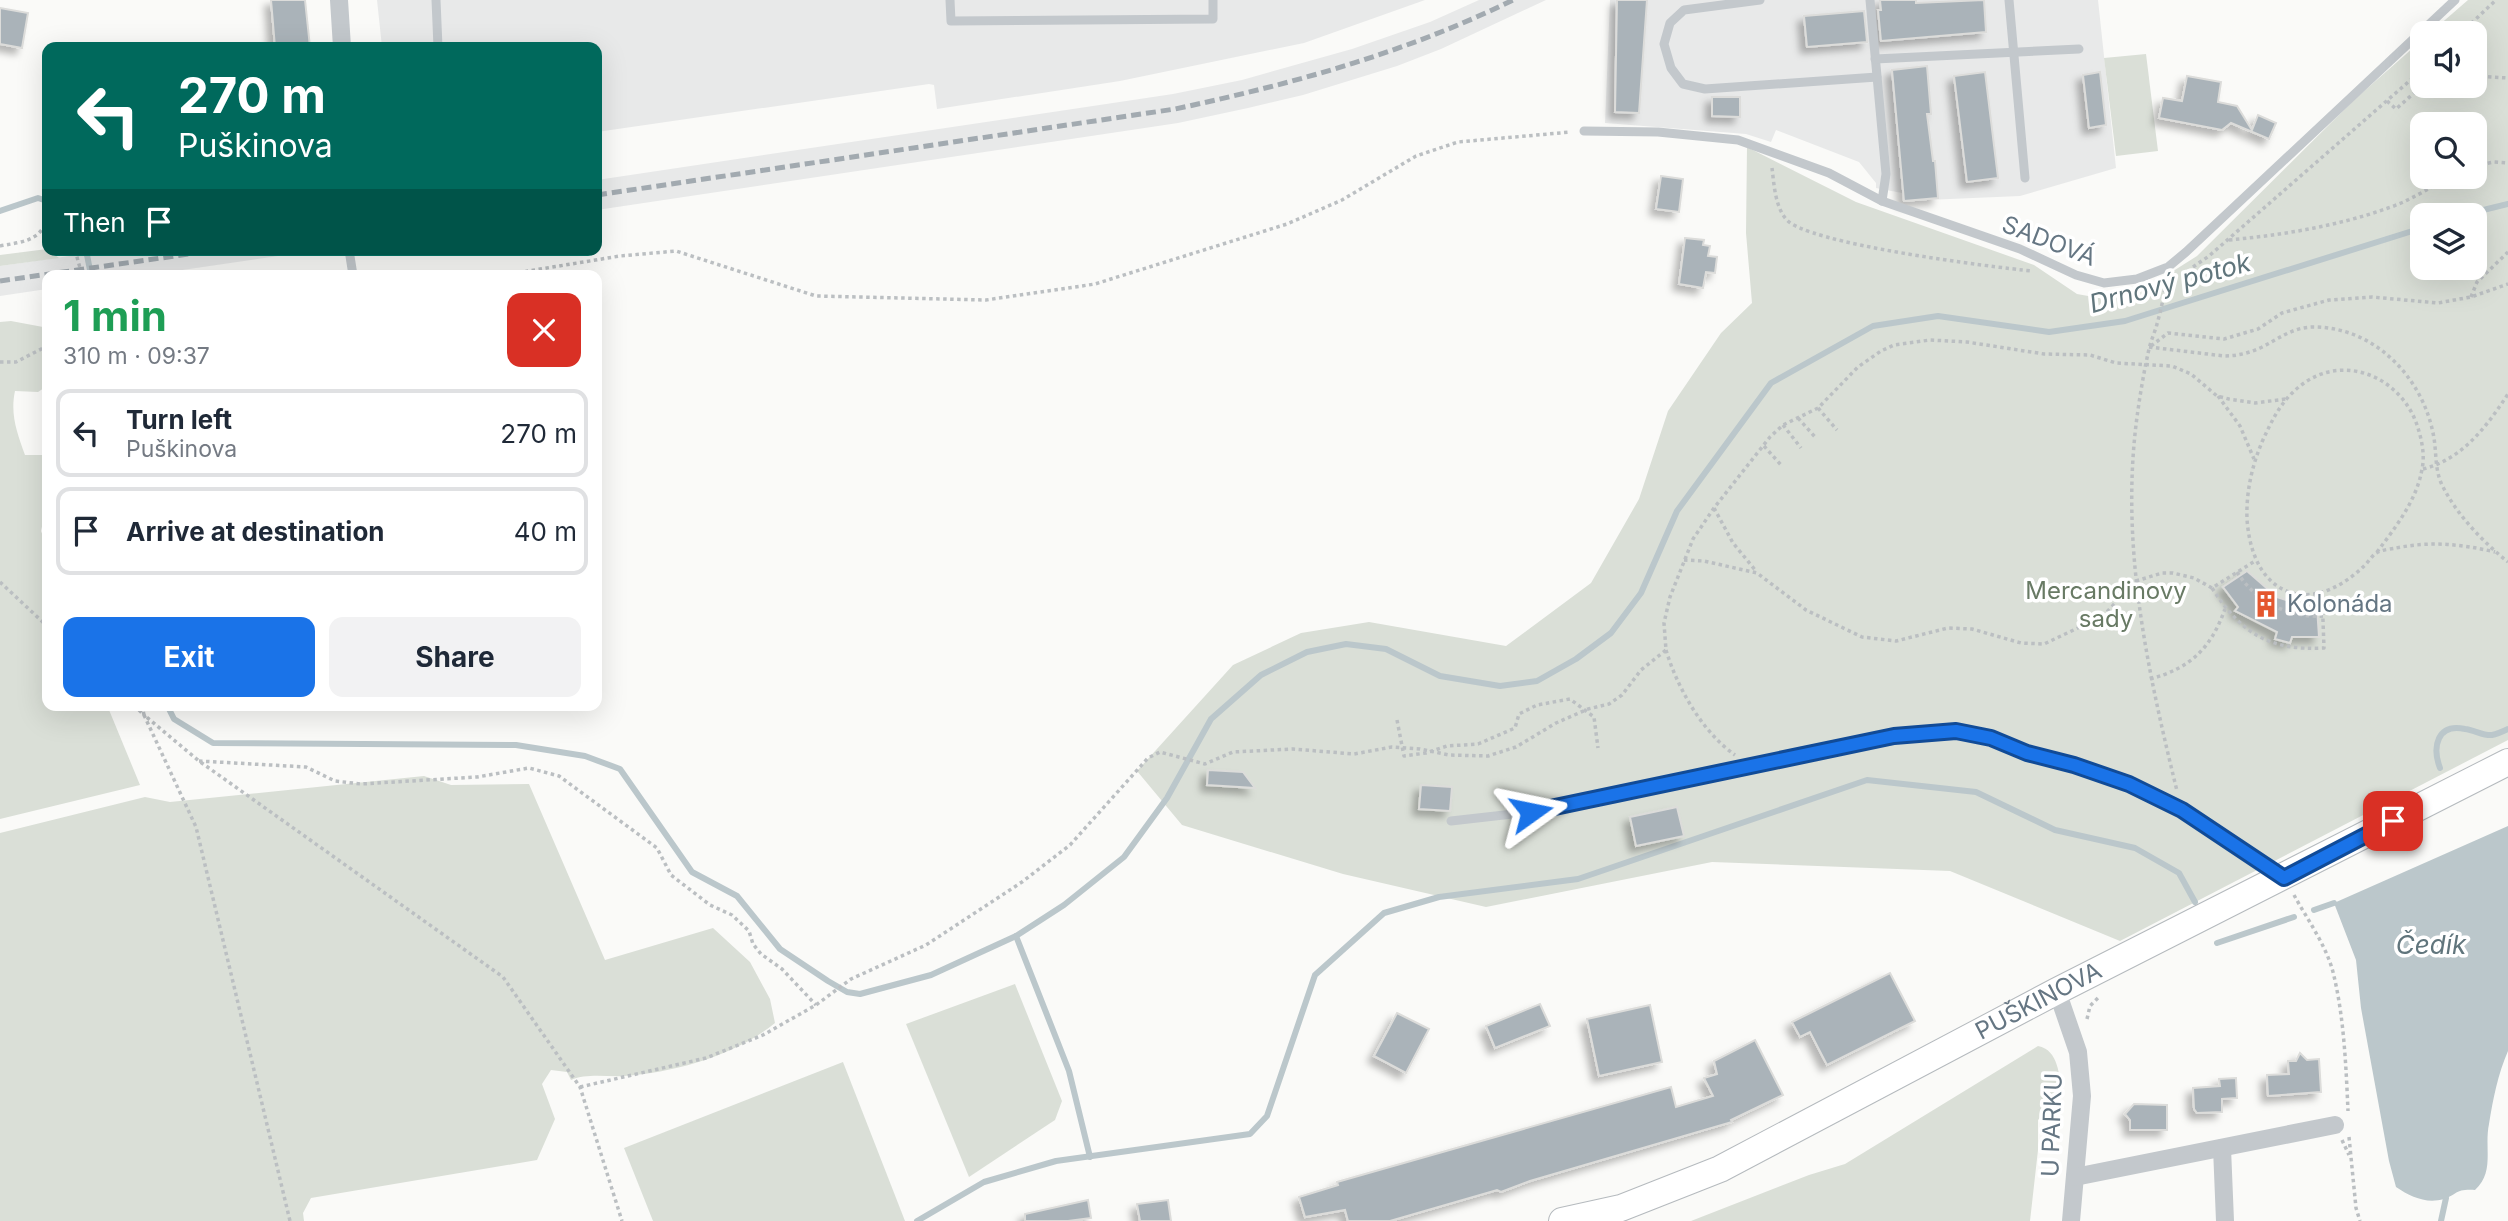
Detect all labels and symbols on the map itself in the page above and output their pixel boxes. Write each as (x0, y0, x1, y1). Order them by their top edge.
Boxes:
street label: SADOVÁ (1998, 208, 2101, 272)
water label: Drnový potok (2086, 246, 2255, 319)
park label: Mercandinovy sady (2025, 576, 2187, 633)
building icon: Kolonáda (2251, 589, 2281, 619)
place label: Kolonáda (2287, 589, 2393, 618)
position arrow (1494, 775, 1568, 849)
pin (2363, 791, 2423, 851)
water label: Čedík (2396, 929, 2467, 960)
street label: PUŠKINOVA (1970, 956, 2106, 1045)
street label: U PARKU (2035, 1072, 2068, 1178)

